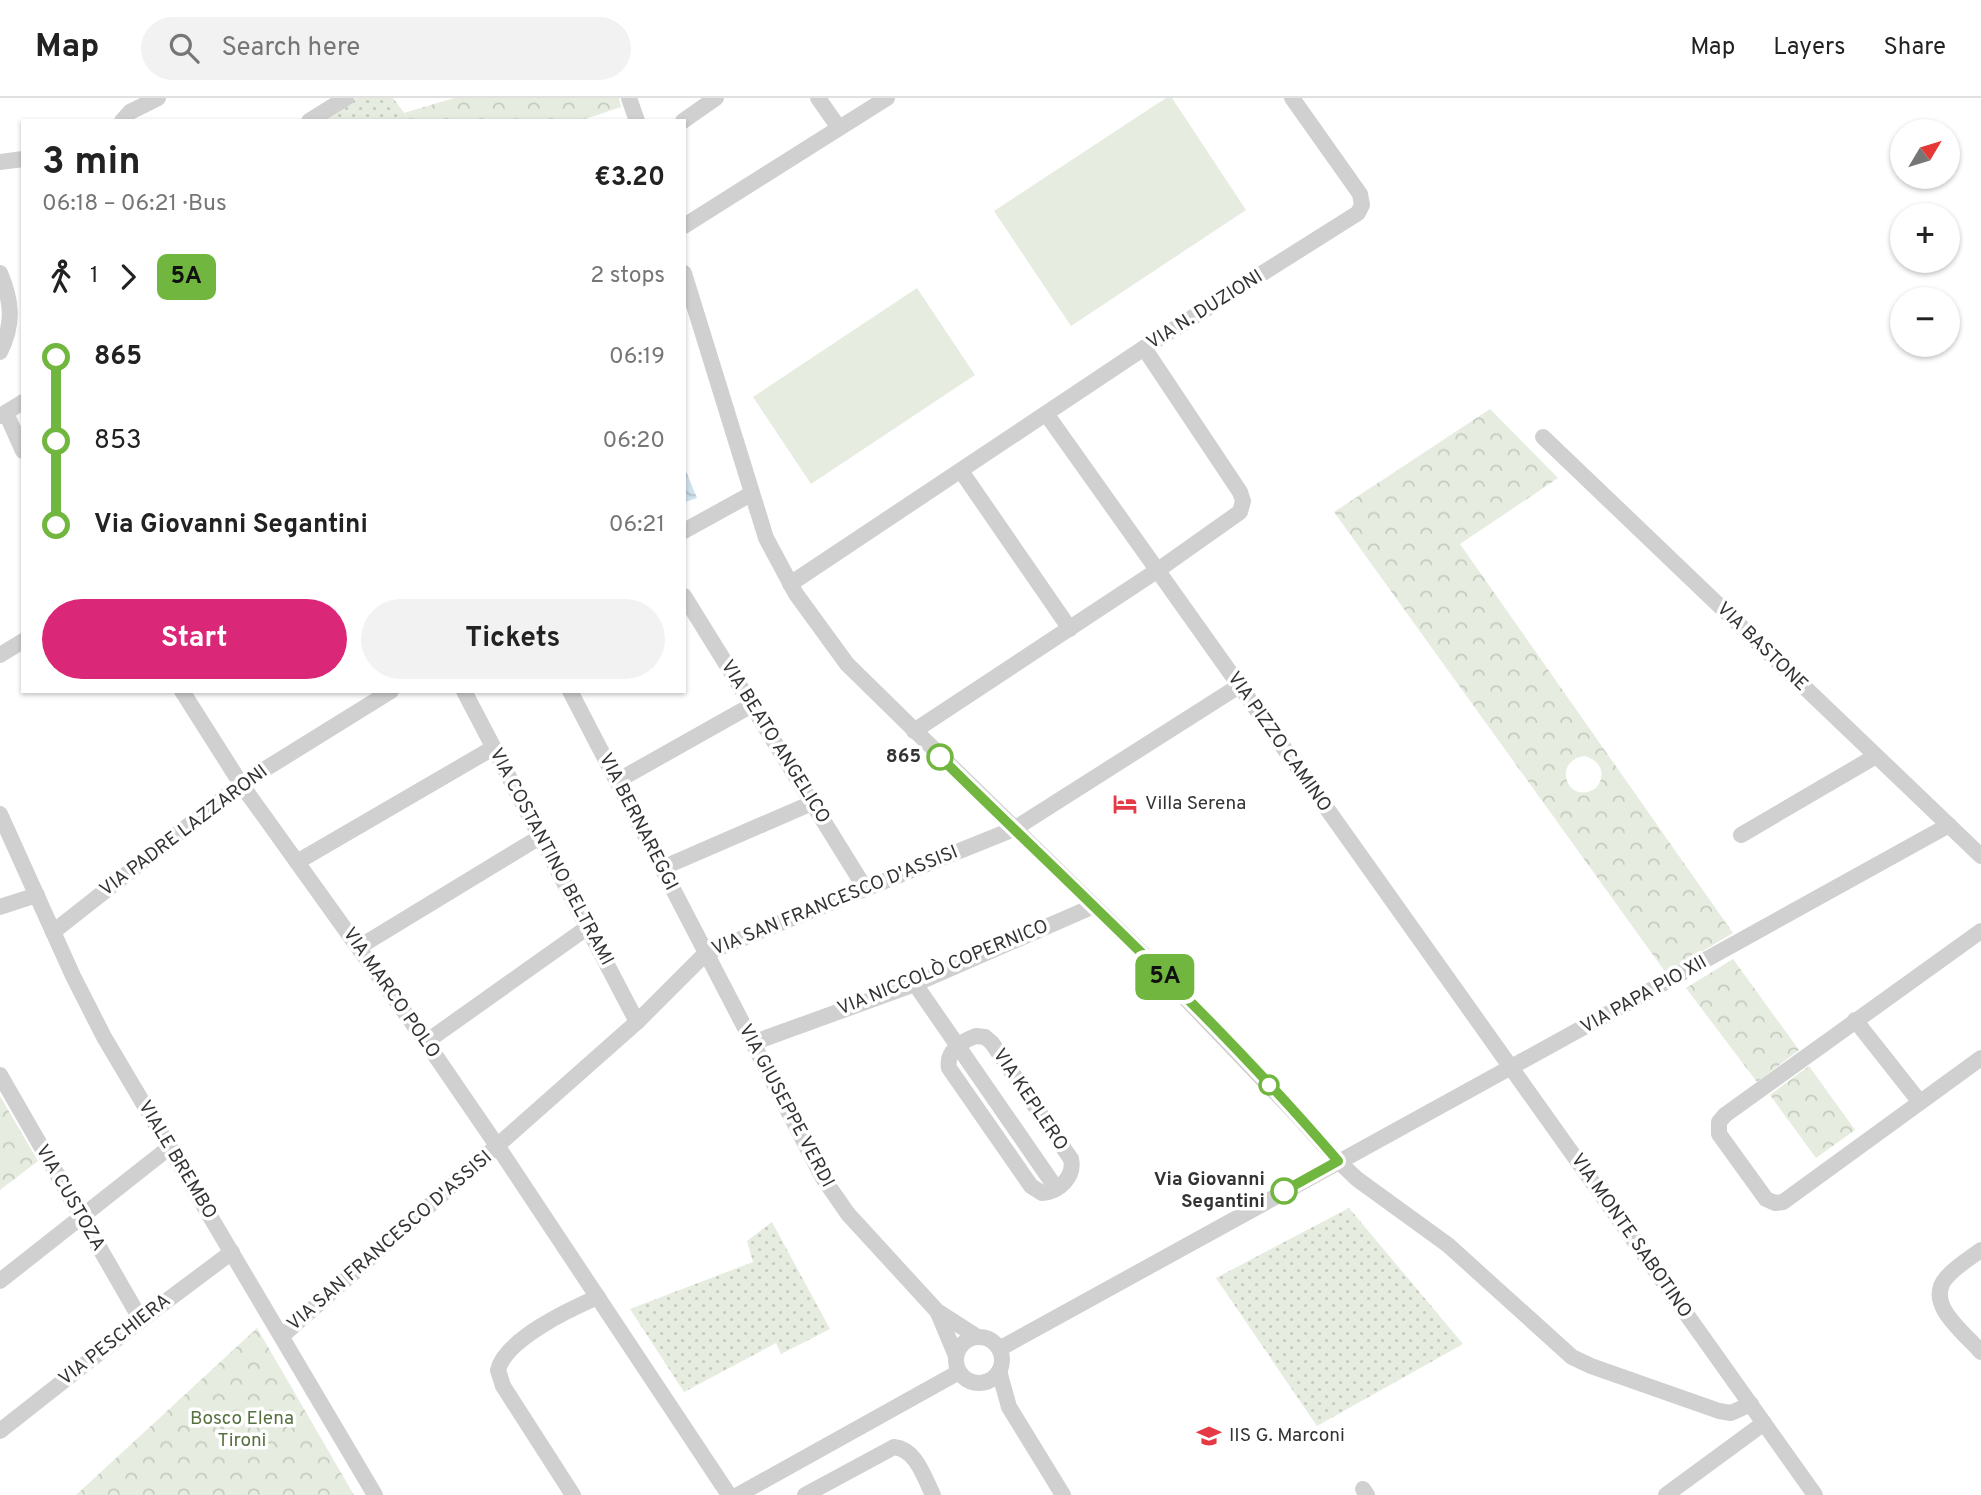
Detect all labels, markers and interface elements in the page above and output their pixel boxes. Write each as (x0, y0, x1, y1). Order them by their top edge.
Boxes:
search box (141, 17, 631, 80)
text: Map (35, 27, 99, 69)
icon: search (165, 29, 203, 67)
text: Search here (221, 32, 360, 65)
text: Map (1690, 33, 1735, 63)
text: Layers (1773, 33, 1845, 63)
text: Share (1883, 33, 1946, 63)
north arrow (1890, 119, 1960, 189)
map controls (1890, 119, 1960, 357)
text: 3 min (42, 139, 141, 188)
text: €3.20 (594, 162, 665, 195)
text: 06:18 – 06:21 · Bus (42, 190, 227, 219)
button: + (1890, 203, 1960, 273)
icon: walk (42, 258, 80, 296)
icon: forward (109, 258, 147, 296)
text: 1 (90, 262, 99, 291)
text: 5A (171, 262, 202, 292)
text: 2 stops (590, 262, 665, 291)
street label: VIA N. DUZIONI (1143, 265, 1267, 355)
button: − (1890, 287, 1960, 357)
text: 865 (94, 341, 142, 374)
text: 06:19 (609, 343, 665, 372)
text: 853 (94, 425, 142, 458)
text: 06:20 (602, 427, 665, 456)
text: Via Giovanni Segantini (94, 509, 368, 542)
text: 06:21 (609, 511, 665, 540)
street label: VIA BASTONE (1711, 597, 1813, 697)
button: Start (42, 599, 347, 679)
button: Tickets (361, 599, 665, 679)
street label: VIA BEATO ANGELICO (715, 656, 835, 828)
street label: VIA PIZZO CAMINO (1222, 667, 1336, 817)
street label: VIA COSTANTINO BELTRAMI (483, 744, 619, 970)
marker: 865 (927, 744, 953, 770)
place label: 865 (886, 745, 921, 769)
street label: VIA BERNAREGGI (593, 749, 683, 895)
street label: VIA PADRE LAZZARONI (95, 760, 273, 902)
hotel icon: Villa Serena (1111, 790, 1139, 818)
place label: Villa Serena (1145, 792, 1246, 816)
street label: VIA SAN FRANCESCO D'ASSISI (708, 841, 962, 961)
street label: VIA NICCOLÒ COPERNICO (834, 914, 1052, 1021)
street label: VIA MARCO POLO (337, 923, 445, 1063)
street label: VIA PAPA PIO XII (1577, 950, 1711, 1040)
line badge: 5A (1134, 954, 1196, 1000)
text: 5A (1149, 962, 1181, 992)
street label: VIA GIUSEPPE VERDI (733, 1020, 839, 1192)
street label: VIA KEPLERO (987, 1044, 1073, 1156)
unlabelled marker (1259, 1075, 1279, 1095)
street label: VIALE BREMBO (132, 1096, 222, 1224)
street label: VIA CUSTOZA (30, 1140, 110, 1256)
street label: VIA SAN FRANCESCO D'ASSISI (283, 1146, 497, 1336)
street label: VIA MONTE SABOTINO (1565, 1149, 1697, 1323)
place label: Via Giovanni Segantini (1154, 1168, 1265, 1214)
marker: Via Giovanni Segantini (1271, 1178, 1297, 1204)
street label: VIA PESCHIERA (54, 1289, 176, 1391)
park label: Bosco Elena Tironi (190, 1407, 294, 1453)
school or university icon: IIS G. Marconi (1195, 1422, 1223, 1450)
place label: IIS G. Marconi (1229, 1424, 1345, 1448)

